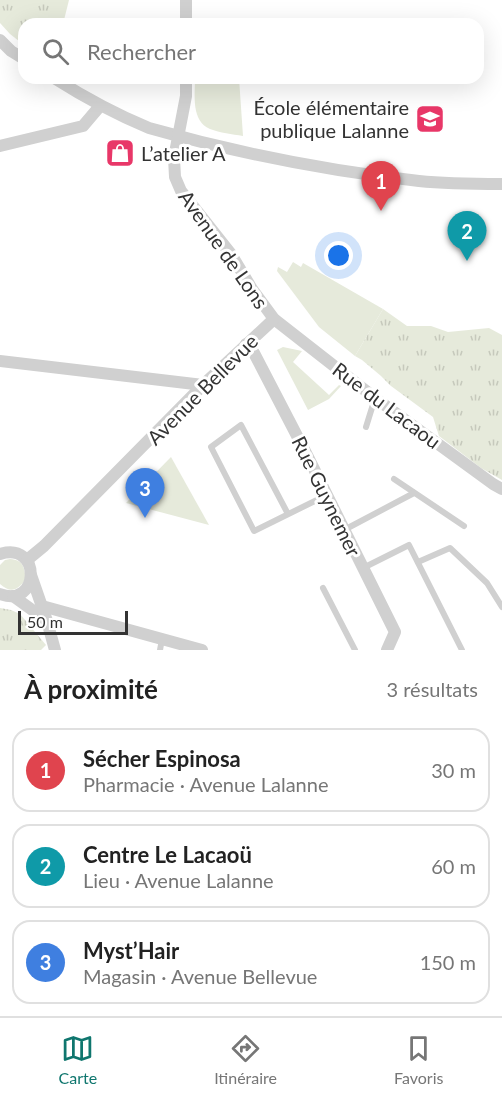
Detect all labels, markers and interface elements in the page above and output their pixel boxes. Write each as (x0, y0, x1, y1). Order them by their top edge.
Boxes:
search box (18, 18, 484, 84)
icon: search (39, 35, 72, 68)
text: Rechercher (87, 38, 196, 65)
place label: École élémentaire publique Lalanne (254, 95, 409, 142)
school or university icon: École élémentaire publique Lalanne (414, 103, 446, 135)
shop icon: L’atelier A (104, 137, 136, 169)
place label: L’atelier A (141, 141, 226, 165)
pin: 1 (362, 162, 400, 211)
street label: Avenue de Lons (174, 185, 274, 313)
pin: 2 (448, 212, 486, 261)
your location (324, 241, 353, 270)
street label: Avenue Bellevue (142, 329, 262, 449)
street label: Rue du Lacaou (328, 357, 446, 453)
street label: Rue Guynemer (288, 432, 367, 561)
pin: 3 (126, 468, 164, 518)
scale bar (18, 608, 128, 636)
text: 50 m (27, 612, 63, 631)
text: À proximité (24, 673, 158, 705)
text: 3 résultats (387, 677, 478, 701)
text: Sécher Espinosa (83, 745, 241, 772)
text: 1 (40, 758, 51, 782)
text: 30 m (431, 758, 476, 782)
text: Pharmacie · Avenue Lalanne (83, 772, 328, 796)
text: Centre Le Lacaoü (83, 841, 252, 868)
text: 2 (40, 854, 51, 878)
text: 60 m (431, 854, 476, 878)
text: Lieu · Avenue Lalanne (83, 868, 274, 892)
text: Myst’Hair (83, 937, 179, 964)
text: 3 (40, 950, 51, 974)
text: 150 m (420, 950, 476, 974)
text: Magasin · Avenue Bellevue (83, 964, 317, 988)
tab: Carte (59, 1032, 97, 1087)
tab: Itinéraire (214, 1032, 277, 1087)
tab: Favoris (394, 1032, 443, 1087)

